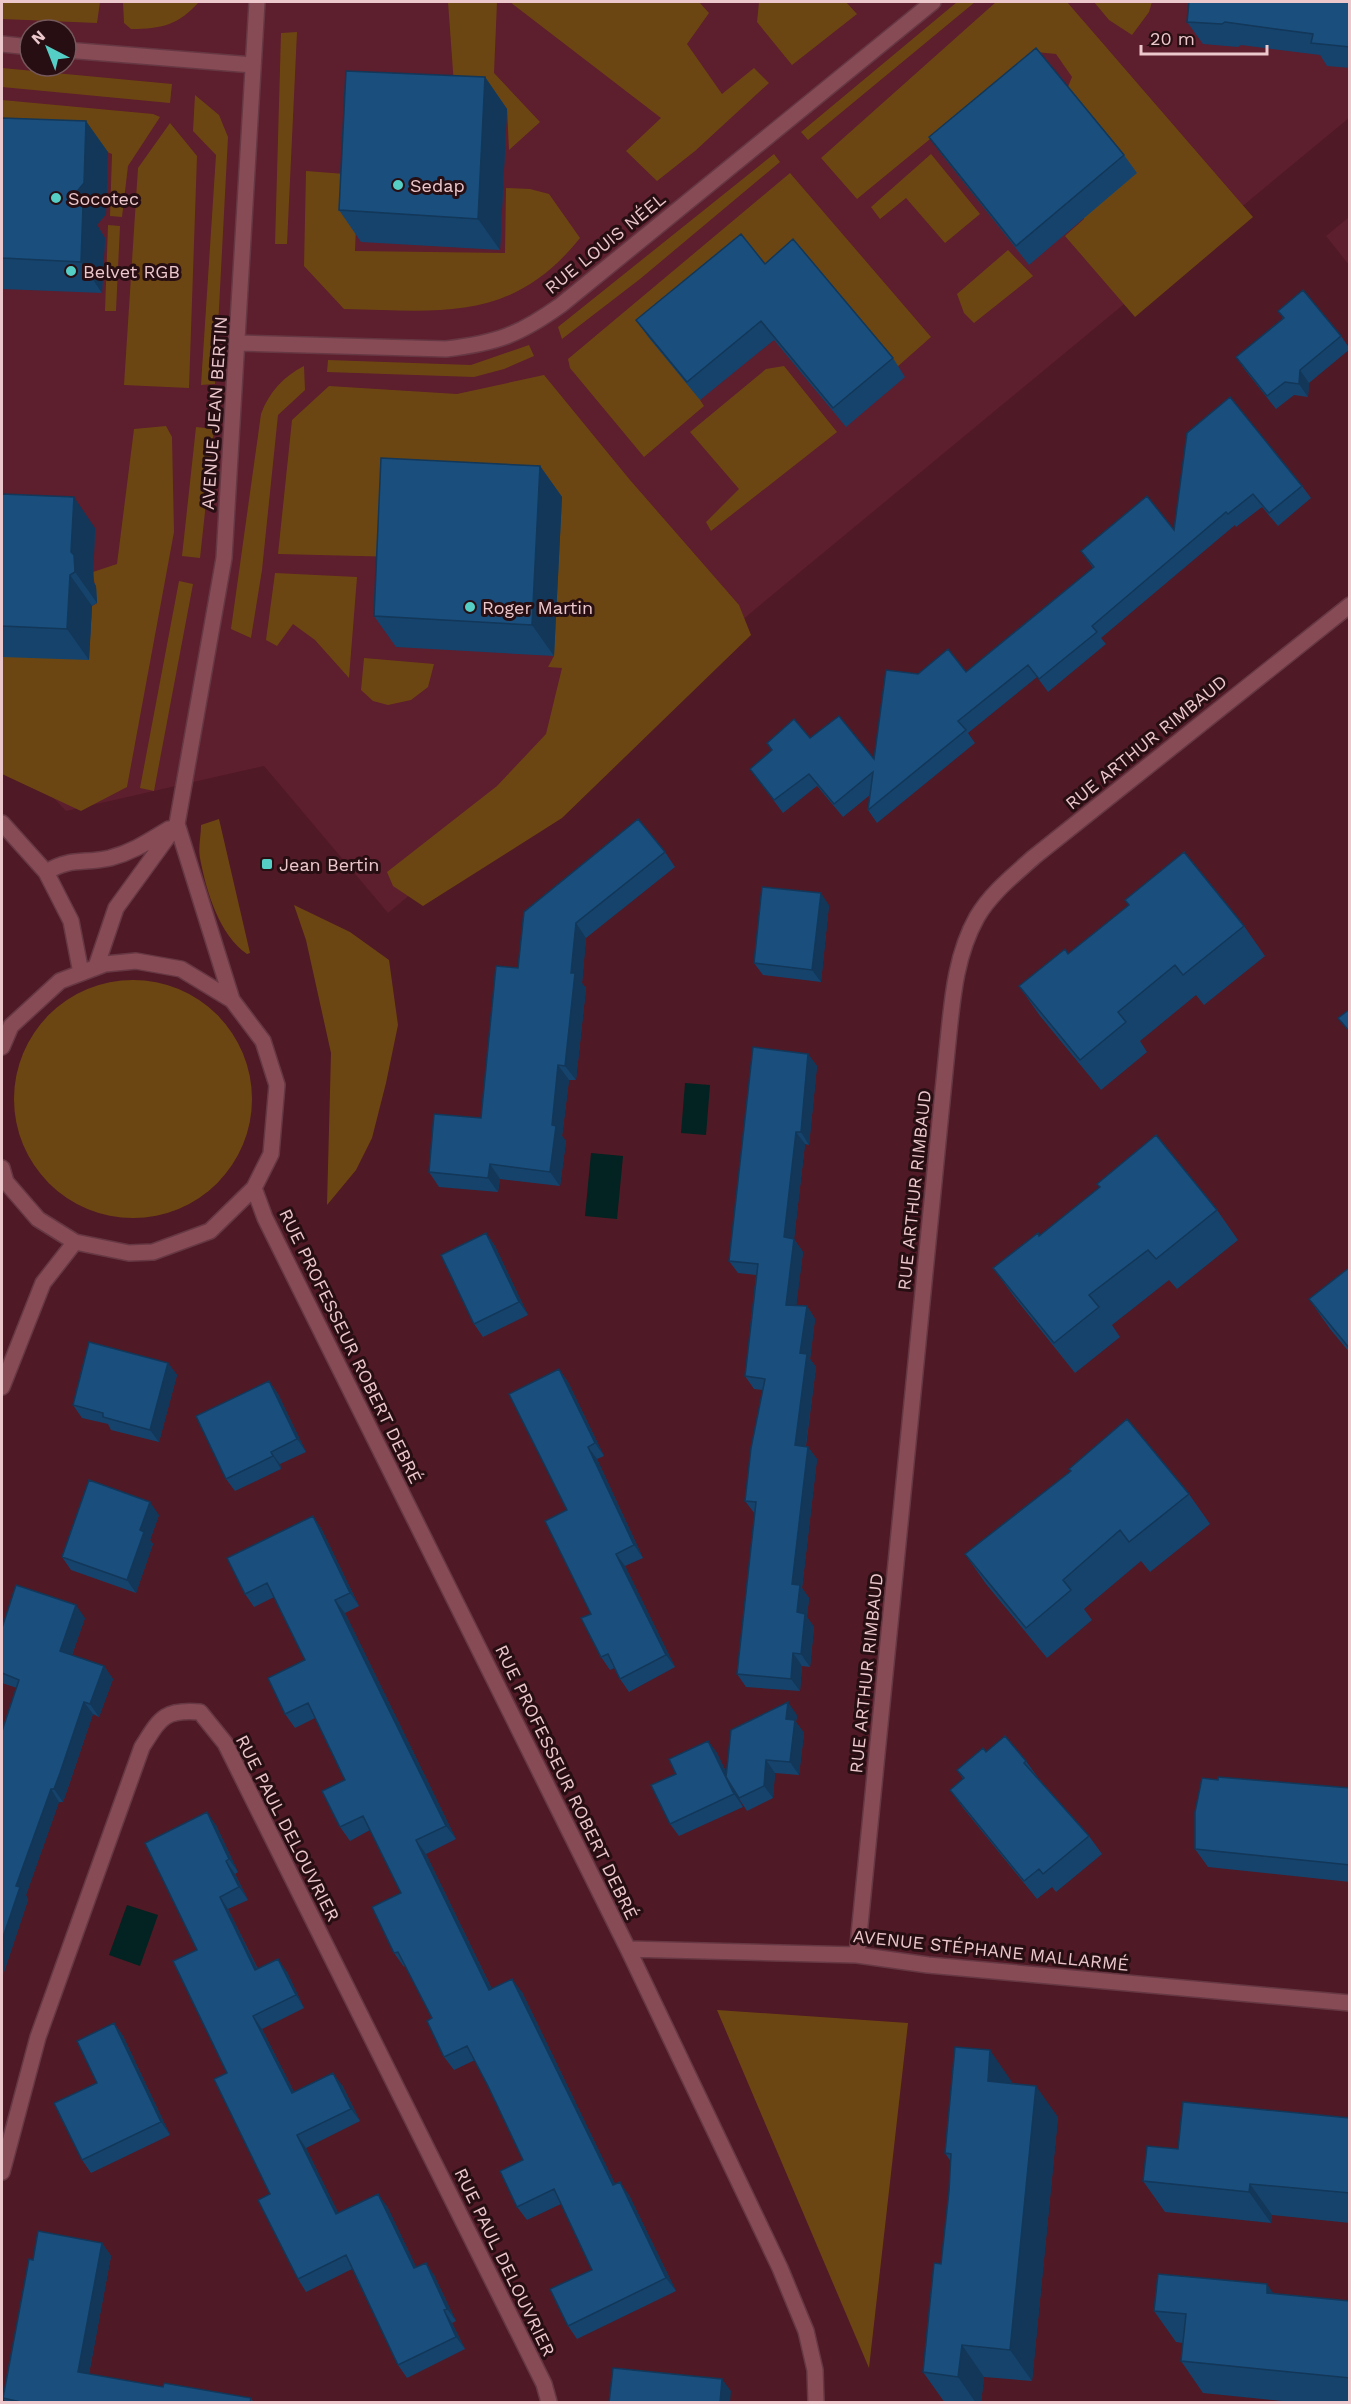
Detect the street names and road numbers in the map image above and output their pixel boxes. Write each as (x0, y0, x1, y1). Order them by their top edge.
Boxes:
street label: RUE LOUIS NÉEL (541, 188, 670, 298)
street label: AVENUE JEAN BERTIN (197, 315, 231, 511)
street label: RUE ARTHUR RIMBAUD (1061, 670, 1231, 814)
street label: RUE ARTHUR RIMBAUD (893, 1089, 935, 1291)
street label: RUE PROFESSEUR ROBERT DEBRÉ (275, 1205, 427, 1487)
street label: RUE ARTHUR RIMBAUD (845, 1572, 887, 1774)
street label: RUE PROFESSEUR ROBERT DEBRÉ (491, 1641, 643, 1923)
street label: RUE PAUL DELOUVRIER (232, 1731, 344, 1925)
street label: AVENUE STÉPHANE MALLARMÉ (852, 1925, 1130, 1975)
street label: RUE PAUL DELOUVRIER (450, 2165, 560, 2359)

